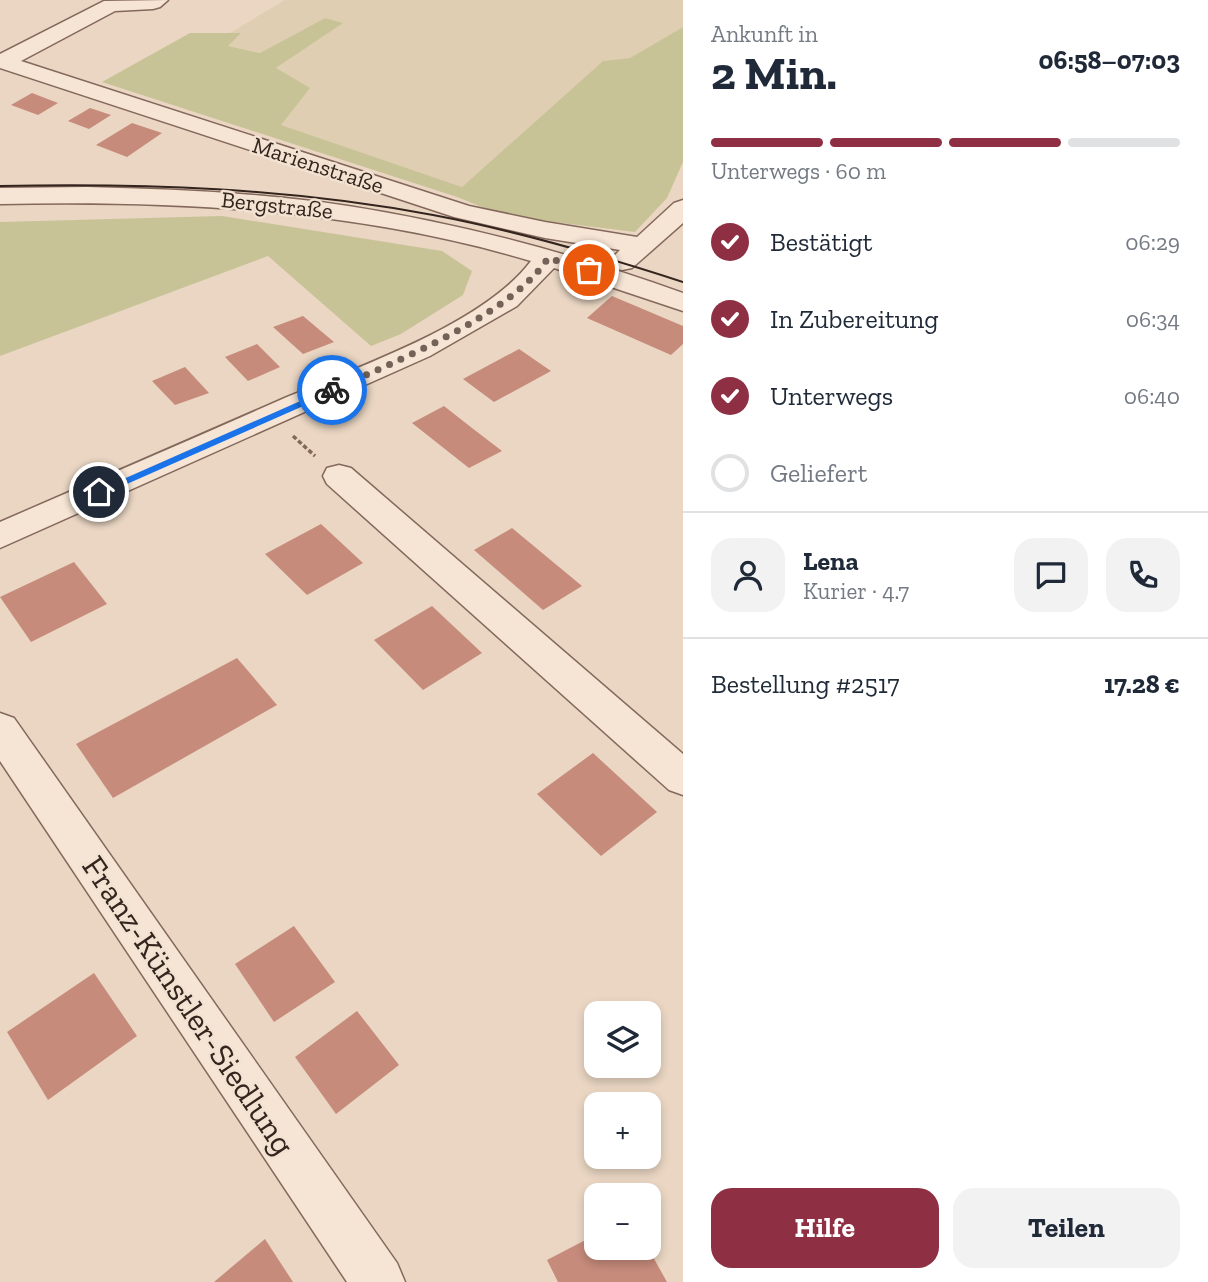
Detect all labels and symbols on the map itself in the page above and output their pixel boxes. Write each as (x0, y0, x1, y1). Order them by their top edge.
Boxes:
street label: Marienstraße (249, 131, 387, 199)
street label: Bergstraße (220, 185, 334, 225)
pin (559, 240, 619, 300)
courier (297, 355, 367, 425)
pin (69, 462, 129, 522)
street label: Franz-Künstler-Siedlung (74, 848, 304, 1162)

